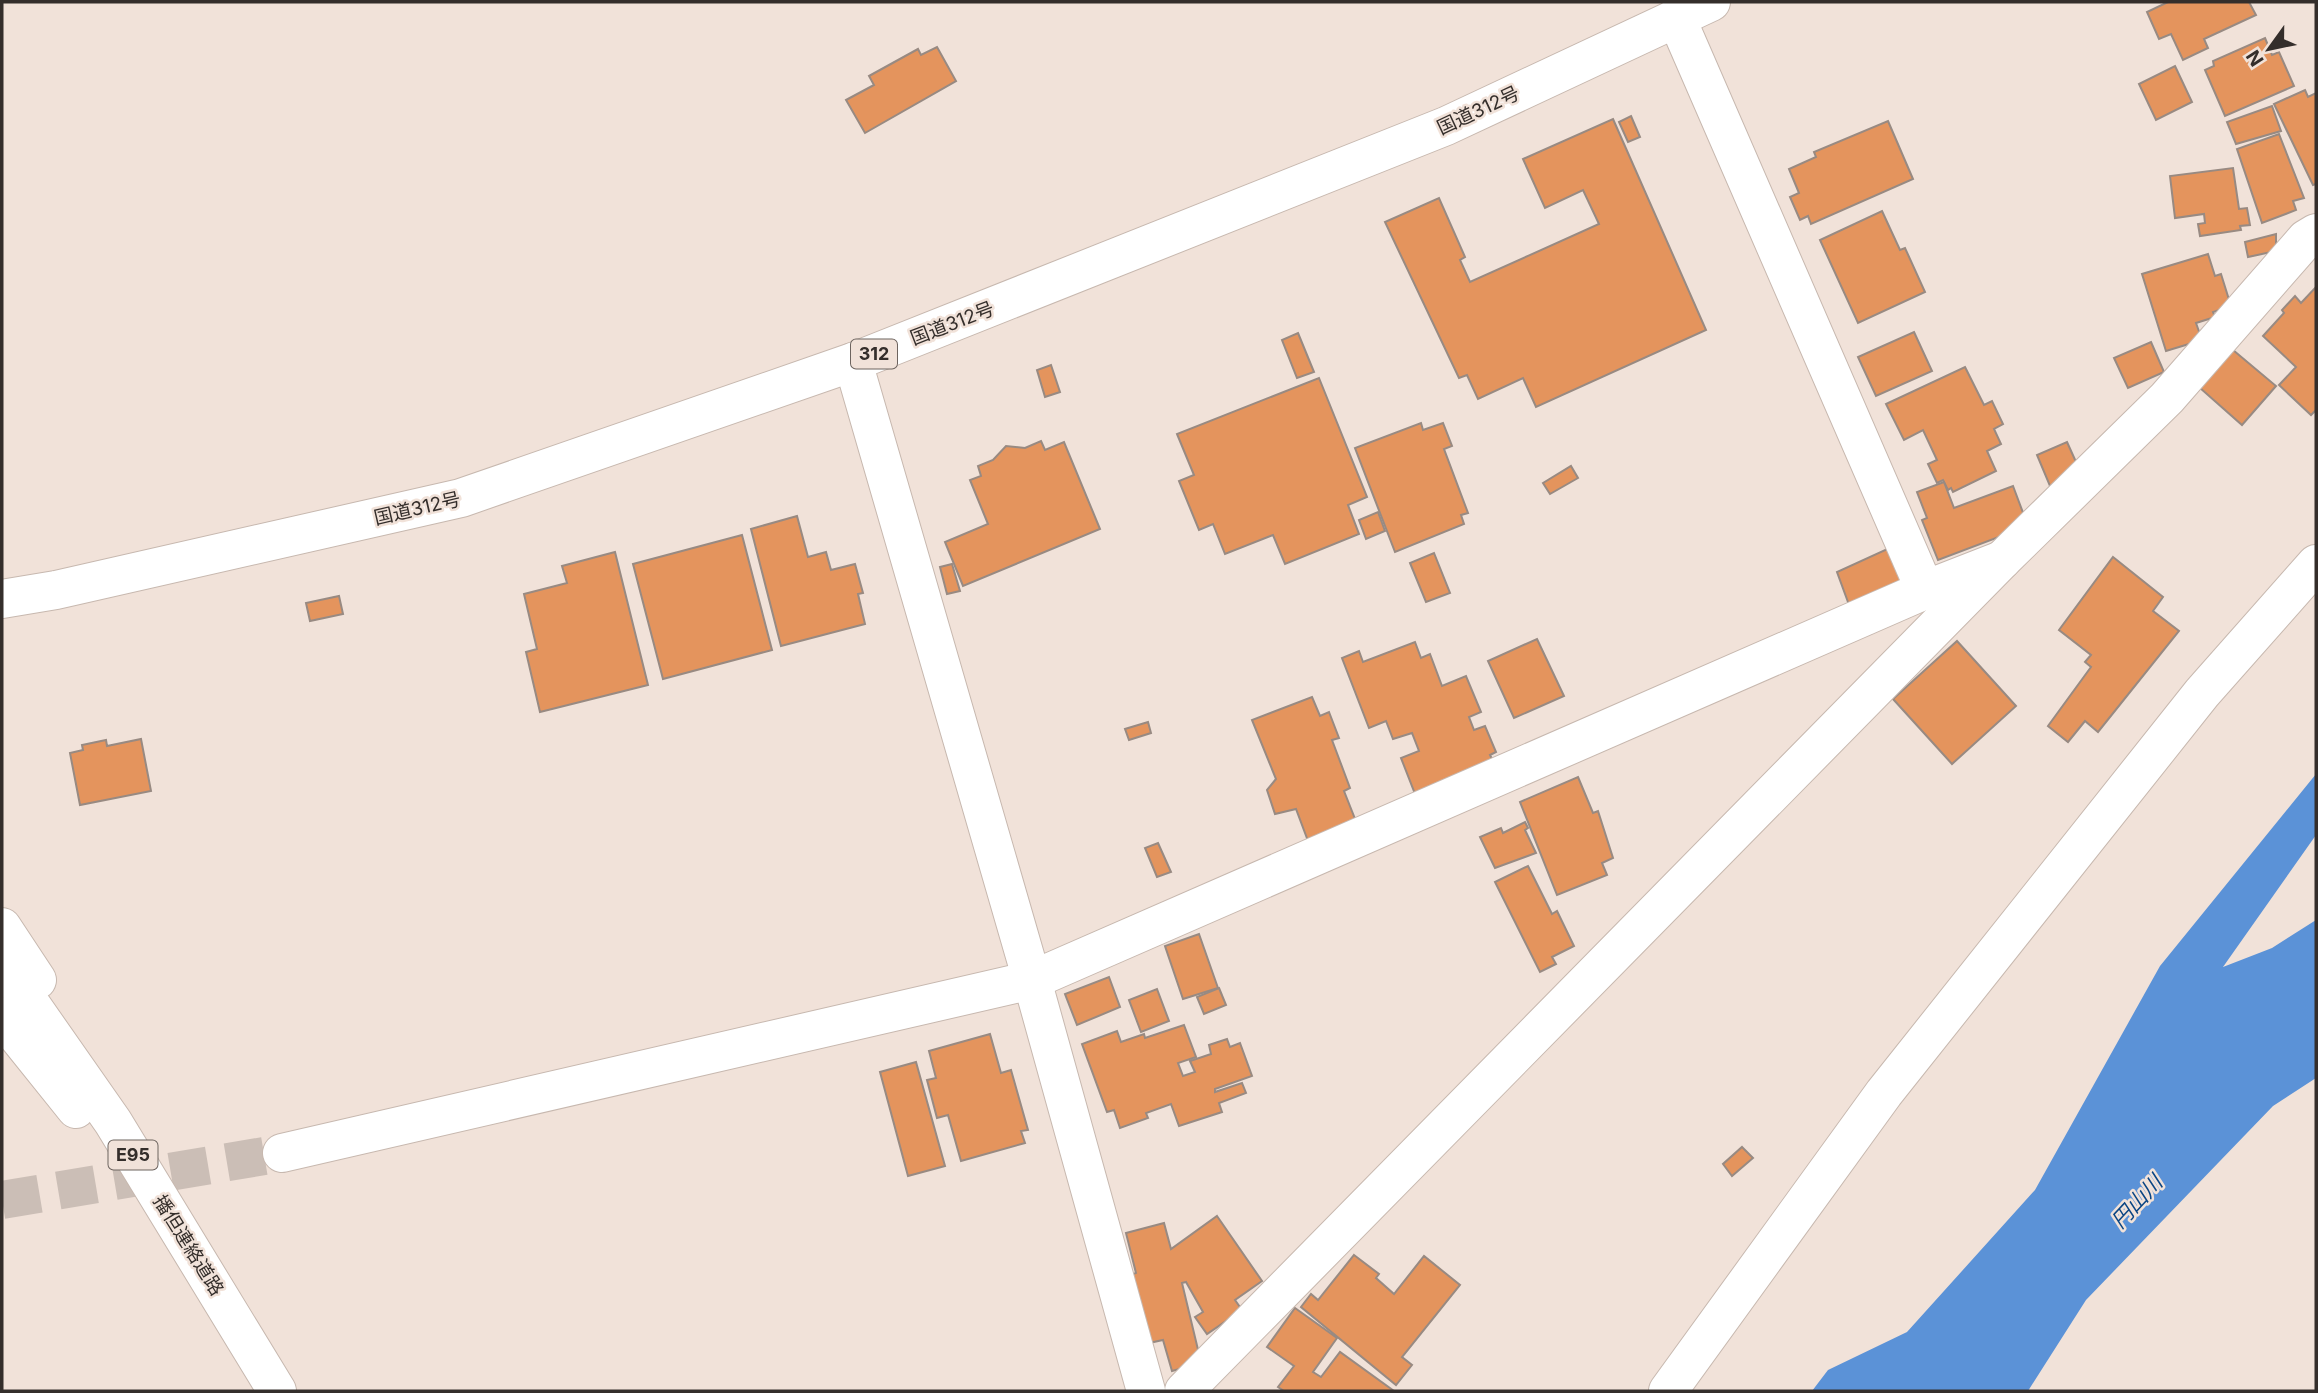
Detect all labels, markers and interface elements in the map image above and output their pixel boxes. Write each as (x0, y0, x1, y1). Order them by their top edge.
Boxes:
north arrow (2234, 14, 2304, 84)
text: N (2242, 46, 2269, 70)
street label: 国道312号 (1433, 81, 1523, 139)
street label: 国道312号 (907, 297, 997, 350)
road number: 312 (851, 340, 897, 368)
street label: 国道312号 (372, 487, 463, 530)
road number: E95 (108, 1140, 158, 1170)
water label: 円山川 (2106, 1169, 2169, 1233)
street label: 播但連絡道路 (149, 1191, 229, 1300)

